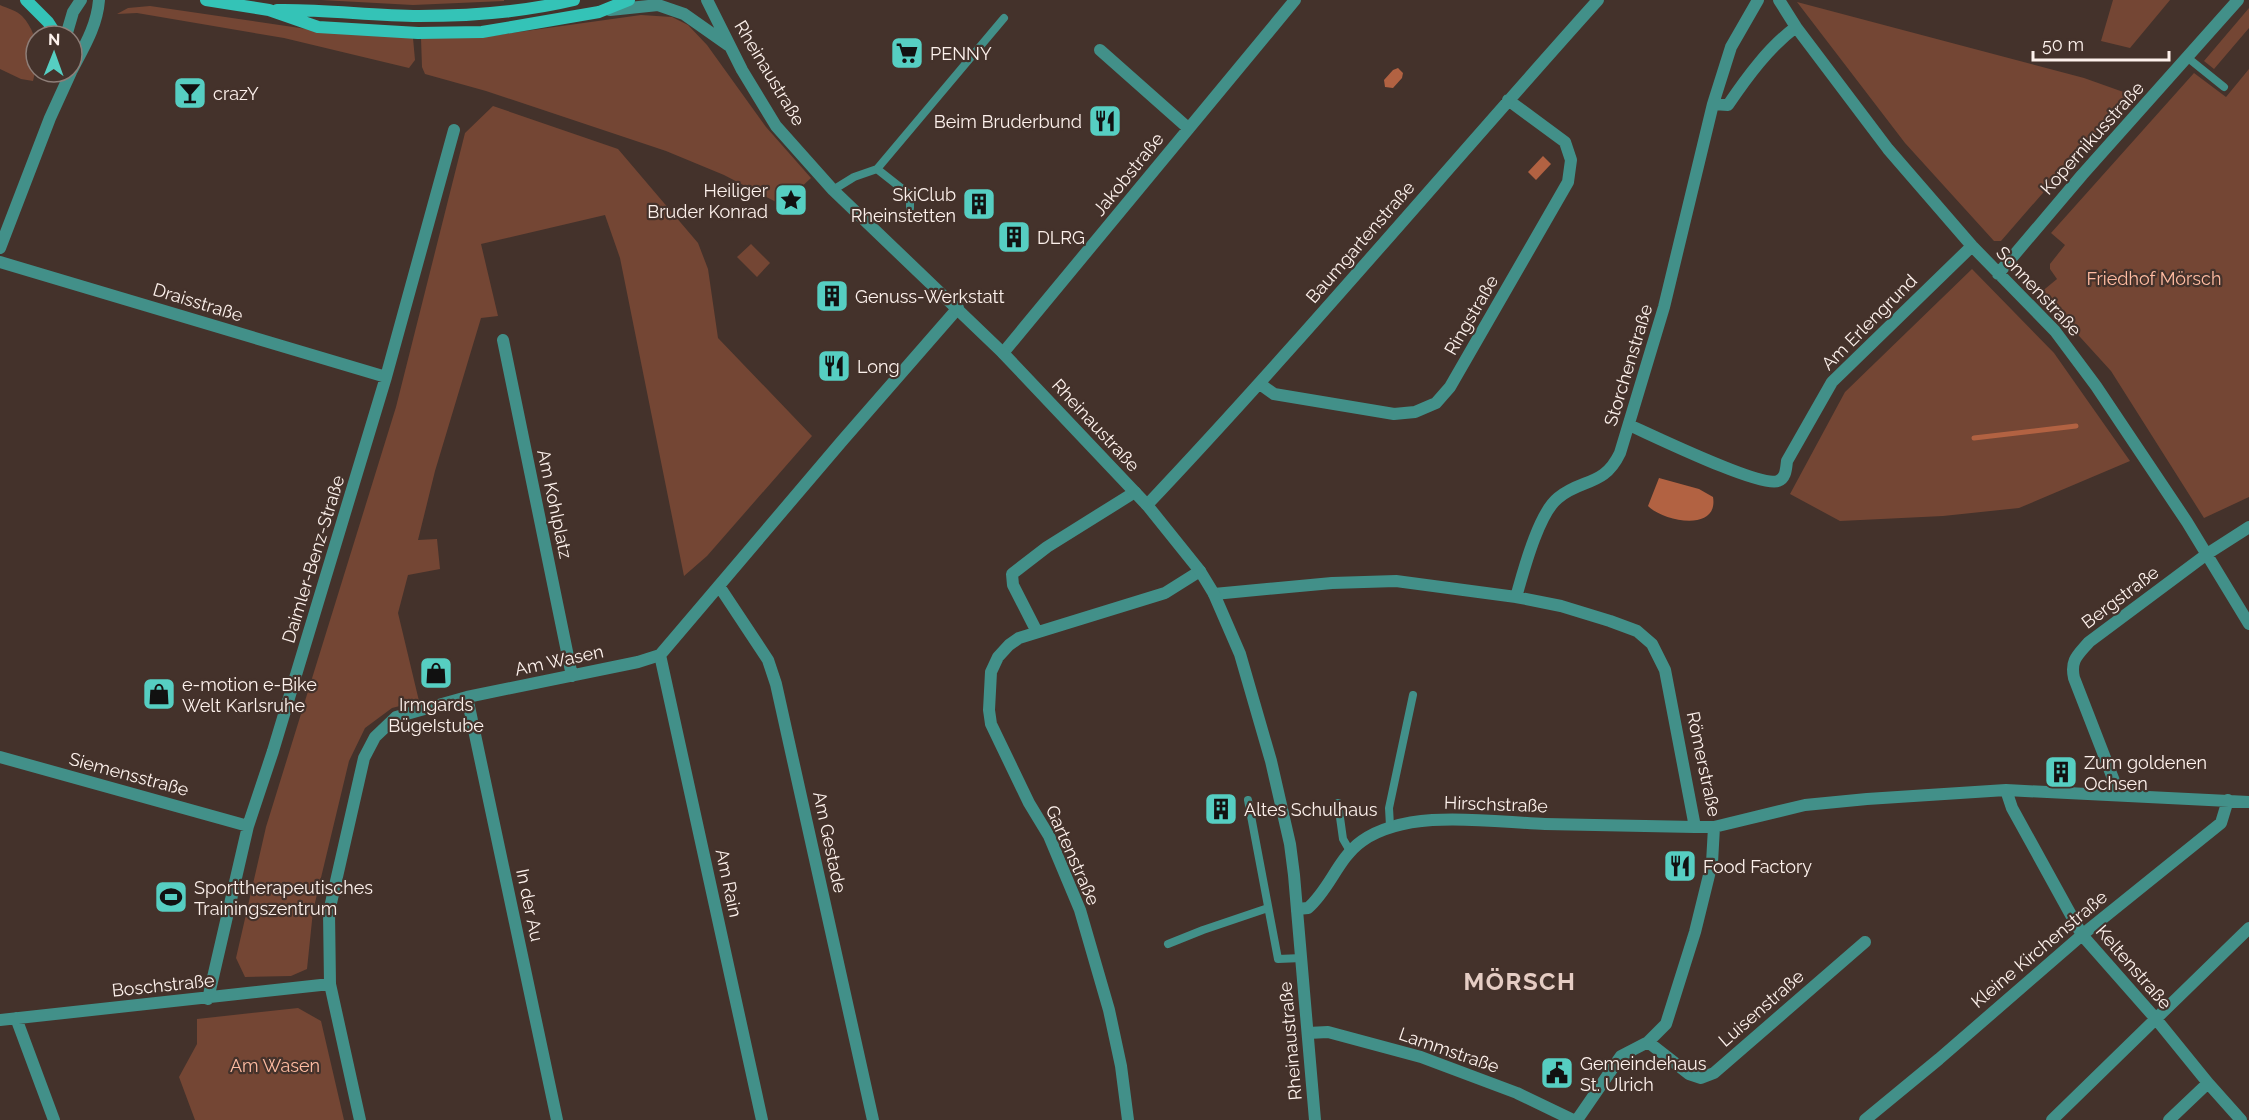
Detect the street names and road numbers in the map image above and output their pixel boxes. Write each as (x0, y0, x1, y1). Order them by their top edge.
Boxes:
street label: Rheinaustraße (730, 17, 810, 130)
street label: Kopernikusstraße (2036, 77, 2148, 199)
street label: Jakobstraße (1088, 128, 1168, 220)
street label: Baumgartenstraße (1301, 176, 1419, 307)
street label: Sonnenstraße (1992, 242, 2086, 341)
street label: Am Erlengrund (1817, 270, 1921, 374)
street label: Ringstraße (1440, 271, 1502, 359)
street label: Draisstraße (151, 278, 246, 326)
street label: Storchenstraße (1600, 301, 1657, 428)
street label: Rheinaustraße (1048, 374, 1145, 476)
street label: Am Kohlplatz (533, 448, 577, 561)
street label: Daimler-Benz-Straße (277, 472, 349, 645)
street label: Bergstraße (2077, 561, 2163, 633)
street label: Am Wasen (513, 640, 605, 680)
street label: Römerstraße (1683, 710, 1725, 819)
street label: Siemensstraße (67, 748, 192, 800)
street label: Am Gestade (809, 789, 851, 895)
street label: Hirschstraße (1444, 792, 1549, 816)
street label: Gartenstraße (1042, 802, 1105, 909)
street label: Am Rain (712, 847, 746, 919)
street label: In der Au (512, 867, 548, 943)
street label: Kleine Kirchenstraße (1967, 886, 2112, 1012)
street label: Keltenstraße (2092, 921, 2177, 1014)
street label: Luisenstraße (1714, 965, 1808, 1051)
street label: Boschstraße (111, 969, 216, 1001)
street label: Rheinaustraße (1274, 980, 1306, 1101)
street label: Lammstraße (1396, 1023, 1502, 1077)

